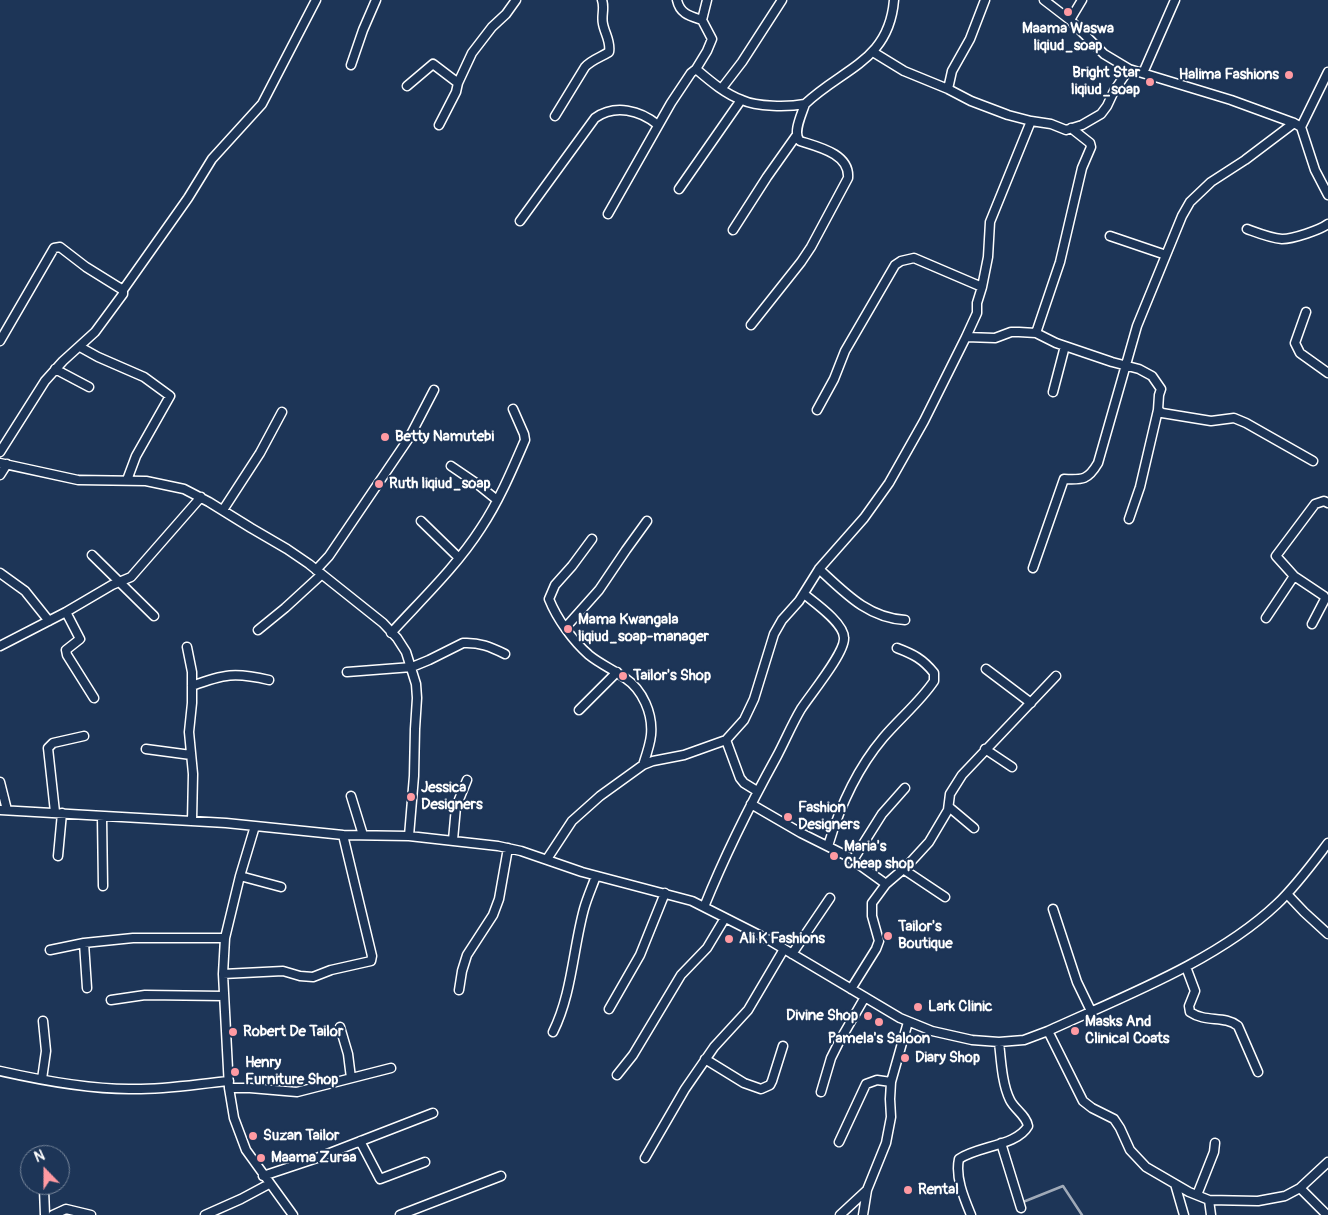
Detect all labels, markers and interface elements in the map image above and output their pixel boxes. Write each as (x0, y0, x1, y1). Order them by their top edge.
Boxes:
marker: Maama Waswa liqiud_soap (1062, 6, 1074, 18)
place label: Maama Waswa liqiud_soap (1022, 20, 1114, 55)
place label: Bright Star liqiud_soap (1071, 64, 1140, 99)
place label: Halima Fashions (1179, 66, 1279, 84)
marker: Halima Fashions (1283, 69, 1295, 81)
marker: Bright Star liqiud_soap (1144, 76, 1156, 88)
place label: Betty Namutebi (395, 428, 494, 446)
marker: Betty Namutebi (379, 431, 391, 443)
place label: Ruth liqiud_soap (389, 475, 490, 493)
marker: Ruth liqiud_soap (373, 478, 385, 490)
place label: Mama Kwangala liqiud_soap-manager (578, 611, 709, 646)
marker: Mama Kwangala liqiud_soap-manager (562, 623, 574, 635)
place label: Tailor's Shop (633, 667, 711, 685)
marker: Tailor's Shop (617, 670, 629, 682)
place label: Jessica Designers (421, 779, 483, 814)
marker: Jessica Designers (405, 791, 417, 803)
place label: Fashion Designers (798, 799, 860, 834)
marker: Fashion Designers (782, 811, 794, 823)
place label: Maria's Cheap shop (844, 838, 914, 873)
marker: Maria's Cheap shop (828, 850, 840, 862)
place label: Tailor's Boutique (898, 918, 953, 953)
place label: Ali K Fashions (739, 930, 825, 948)
marker: Tailor's Boutique (882, 930, 894, 942)
marker: Ali K Fashions (723, 933, 735, 945)
place label: Lark Clinic (928, 998, 992, 1016)
marker: Lark Clinic (912, 1001, 924, 1013)
place label: Divine Shop (786, 1007, 858, 1025)
marker: Divine Shop (862, 1010, 874, 1022)
place label: Masks And Clinical Coats (1085, 1013, 1170, 1048)
marker: Pamela's Saloon (873, 1016, 885, 1028)
place label: Robert De Tailor (243, 1023, 343, 1041)
marker: Masks And Clinical Coats (1069, 1025, 1081, 1037)
marker: Robert De Tailor (227, 1026, 239, 1038)
place label: Pamela's Saloon (828, 1030, 930, 1048)
place label: Diary Shop (915, 1049, 980, 1067)
marker: Diary Shop (899, 1052, 911, 1064)
place label: Henry Furniture Shop (245, 1054, 338, 1089)
marker: Henry Furniture Shop (229, 1066, 241, 1078)
place label: Suzan Tailor (263, 1127, 339, 1145)
marker: Suzan Tailor (247, 1130, 259, 1142)
north arrow (20, 1145, 70, 1195)
text: N (32, 1147, 47, 1166)
place label: Maama Zuraa (271, 1149, 356, 1167)
marker: Maama Zuraa (255, 1152, 267, 1164)
place label: Rental (918, 1181, 959, 1199)
marker: Rental (902, 1184, 914, 1196)

